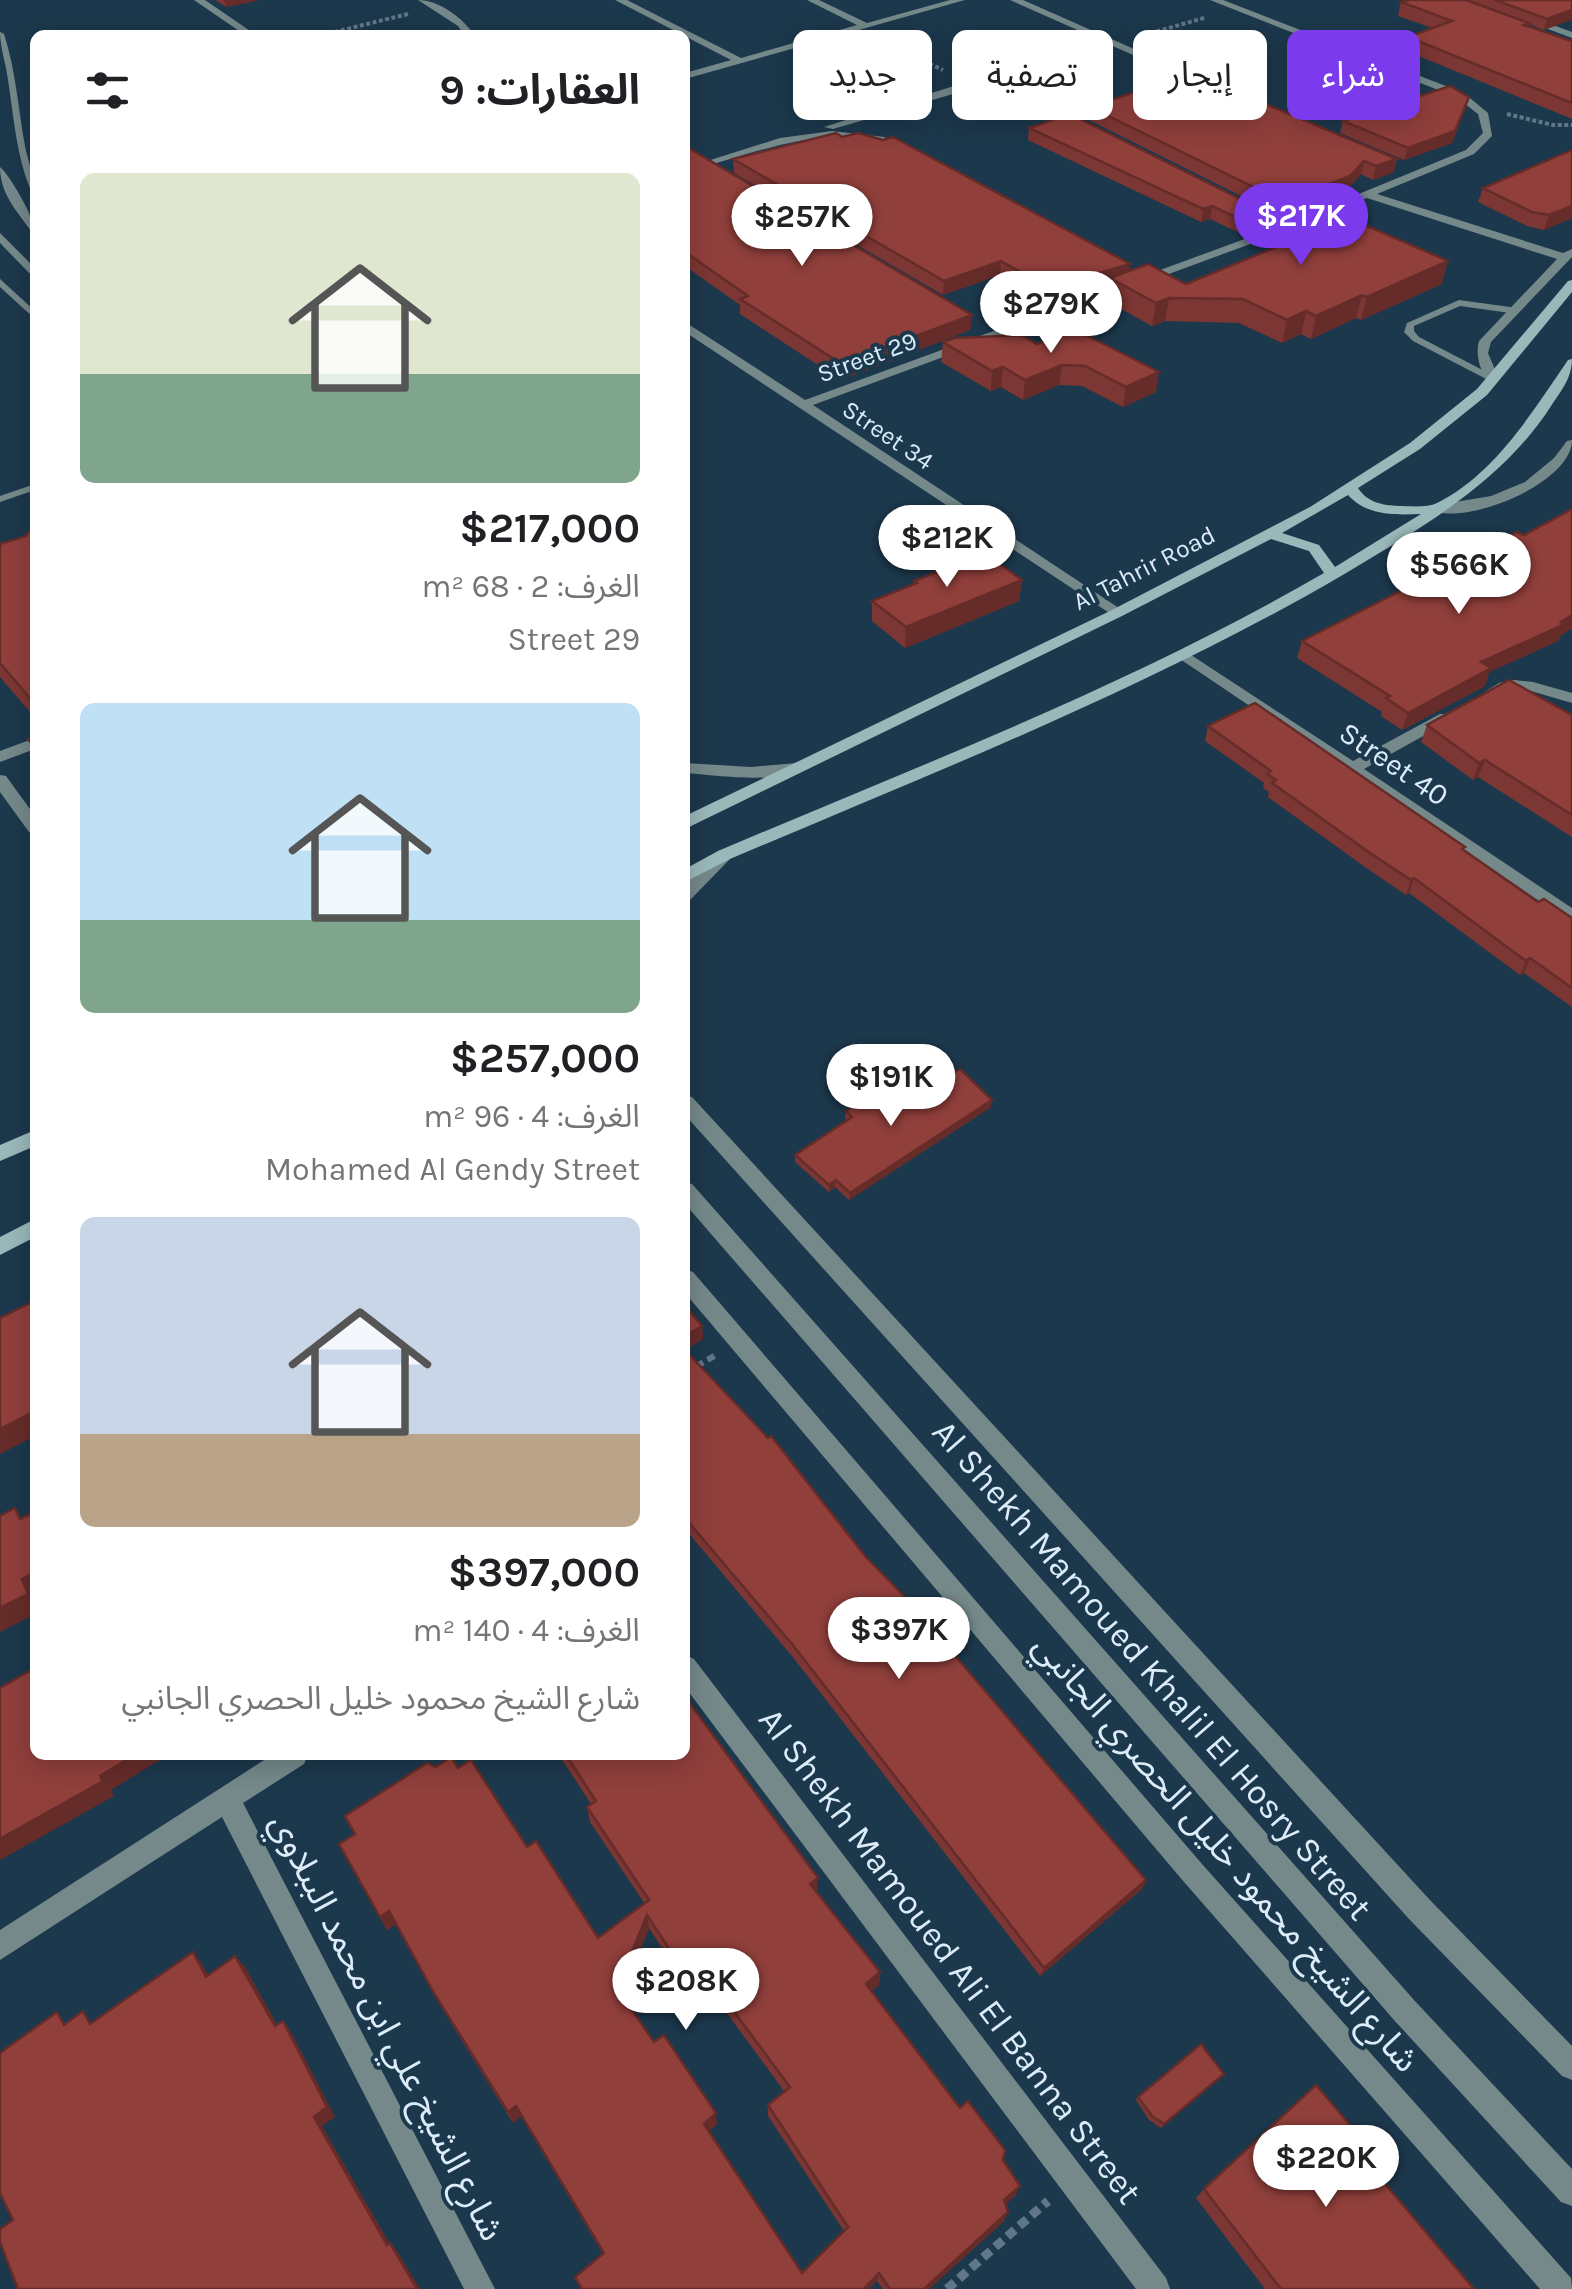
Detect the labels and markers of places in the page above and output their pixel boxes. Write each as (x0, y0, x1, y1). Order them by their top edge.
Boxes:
pin: $217K (1231, 183, 1371, 268)
pin: $257K (732, 184, 872, 269)
pin: $279K (981, 271, 1121, 356)
pin: $212K (877, 505, 1017, 590)
pin: $566K (1389, 532, 1529, 617)
pin: $191K (821, 1044, 961, 1129)
pin: $397K (829, 1597, 969, 1682)
pin: $208K (616, 1948, 756, 2033)
pin: $220K (1256, 2125, 1396, 2210)

